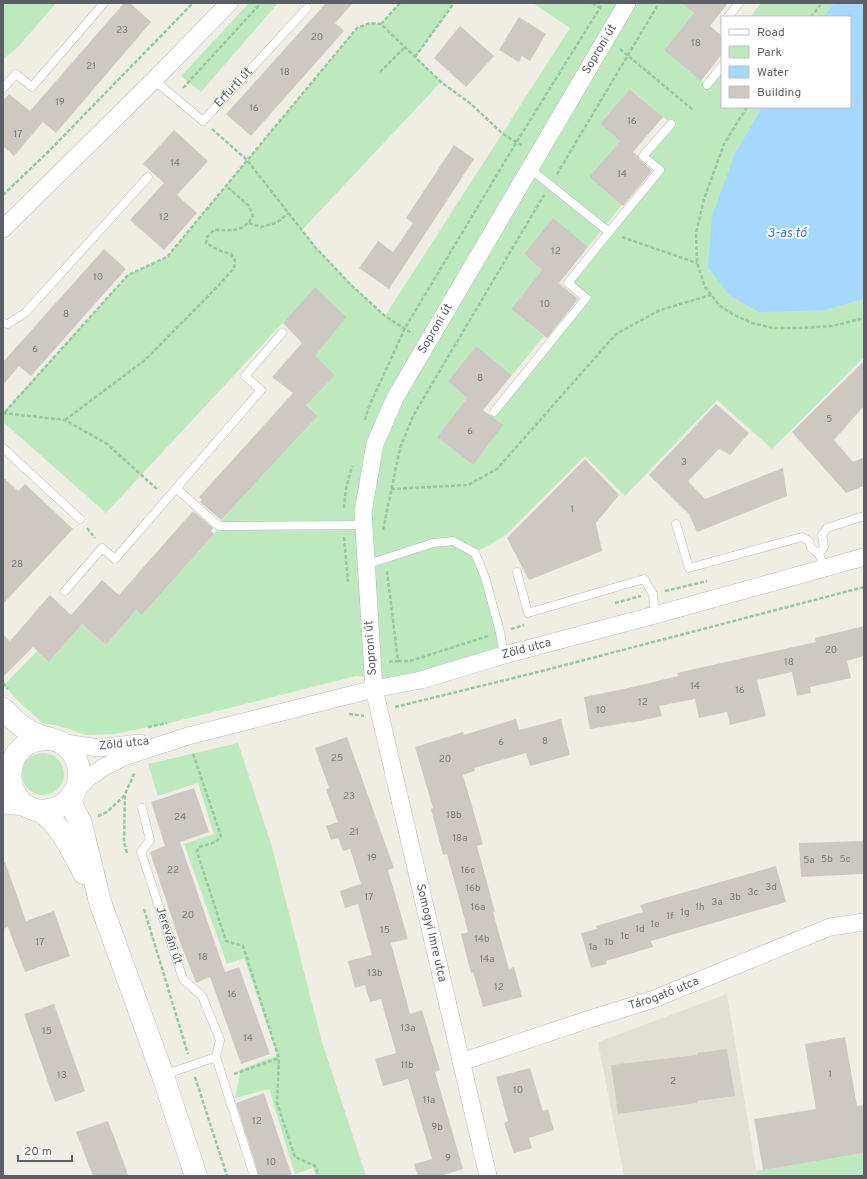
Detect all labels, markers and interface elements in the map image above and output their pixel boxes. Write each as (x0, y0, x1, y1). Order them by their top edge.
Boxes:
legend (721, 16, 851, 108)
street label: Soproni út (579, 21, 621, 77)
house number: 23 (116, 24, 128, 37)
text: Road (757, 25, 785, 41)
house number: 20 (311, 31, 323, 44)
house number: 18 (691, 37, 701, 50)
text: Park (757, 45, 782, 61)
house number: 21 (86, 60, 96, 73)
street label: Erfurti út (211, 64, 256, 111)
text: Water (757, 65, 789, 81)
house number: 18 (280, 66, 290, 79)
text: Building (757, 85, 801, 101)
house number: 19 (55, 96, 65, 109)
house number: 16 (249, 102, 259, 115)
house number: 16 (627, 115, 637, 128)
house number: 17 (14, 128, 22, 141)
house number: 14 (170, 157, 180, 170)
house number: 14 (617, 168, 627, 181)
house number: 12 (159, 211, 169, 224)
water label: 3-as tó (767, 226, 808, 242)
house number: 12 (551, 245, 561, 258)
house number: 10 (93, 271, 103, 284)
house number: 10 (540, 298, 550, 311)
street label: Soproni út (415, 301, 457, 357)
house number: 8 (63, 308, 69, 321)
house number: 6 (32, 343, 38, 356)
house number: 8 (477, 372, 483, 385)
house number: 5 (826, 413, 832, 426)
house number: 6 (467, 425, 473, 438)
house number: 3 (681, 456, 687, 469)
house number: 1 (570, 503, 574, 516)
house number: 28 (11, 558, 23, 571)
street label: Soproni út (361, 620, 381, 676)
street label: Zöld utca (500, 635, 553, 663)
house number: 20 (825, 644, 837, 657)
house number: 18 (784, 656, 794, 669)
house number: 14 (690, 680, 700, 693)
house number: 16 (735, 684, 745, 697)
house number: 12 (638, 696, 648, 709)
house number: 10 (596, 704, 606, 717)
street label: Zöld utca (98, 733, 150, 755)
house number: 8 (542, 735, 548, 748)
house number: 6 (498, 736, 504, 749)
house number: 25 (331, 752, 343, 765)
house number: 20 (439, 753, 451, 766)
house number: 23 (343, 790, 355, 803)
house number: 18b (446, 809, 462, 822)
house number: 24 (174, 811, 186, 824)
house number: 21 (349, 826, 359, 839)
house number: 18a (452, 832, 468, 845)
house number: 19 (367, 852, 377, 865)
house number: 5b (821, 853, 833, 866)
house number: 5c (839, 853, 851, 866)
house number: 5a (803, 854, 815, 867)
house number: 22 (167, 864, 179, 877)
house number: 16c (461, 864, 475, 877)
house number: 3d (765, 881, 777, 894)
street label: Somogyi Imre utca (412, 882, 450, 984)
house number: 16b (465, 882, 481, 895)
house number: 3c (747, 886, 759, 899)
house number: 17 (365, 891, 373, 904)
house number: 3b (729, 891, 741, 904)
house number: 3a (711, 896, 723, 909)
house number: 16a (471, 901, 485, 914)
house number: 1h (695, 901, 705, 914)
street label: Jereváni út (152, 904, 186, 967)
house number: 1g (680, 906, 690, 919)
house number: 20 (182, 909, 194, 922)
house number: 1f (666, 910, 674, 923)
house number: 1e (650, 918, 660, 931)
house number: 1d (635, 923, 645, 936)
house number: 15 (380, 924, 390, 937)
house number: 1c (621, 930, 629, 943)
house number: 14b (474, 933, 490, 946)
house number: 17 (36, 936, 44, 949)
house number: 1b (604, 936, 614, 949)
house number: 1a (589, 941, 597, 954)
house number: 18 (198, 951, 208, 964)
house number: 14a (479, 953, 495, 966)
house number: 13b (367, 967, 383, 980)
street label: Tárogató utca (627, 973, 701, 1014)
house number: 12 (494, 981, 504, 994)
house number: 16 (227, 988, 237, 1001)
house number: 13a (400, 1022, 416, 1035)
house number: 15 (42, 1025, 52, 1038)
house number: 14 (243, 1032, 253, 1045)
house number: 11b (400, 1059, 414, 1072)
house number: 1 (828, 1068, 832, 1081)
house number: 13 (57, 1069, 67, 1082)
house number: 2 (670, 1075, 676, 1088)
house number: 10 (513, 1084, 523, 1097)
house number: 11a (423, 1094, 435, 1107)
house number: 12 (252, 1115, 262, 1128)
house number: 9b (431, 1121, 443, 1134)
scale bar (18, 1137, 72, 1163)
text: 20 m (24, 1144, 52, 1160)
house number: 9 (445, 1152, 451, 1165)
house number: 10 (266, 1156, 276, 1169)

